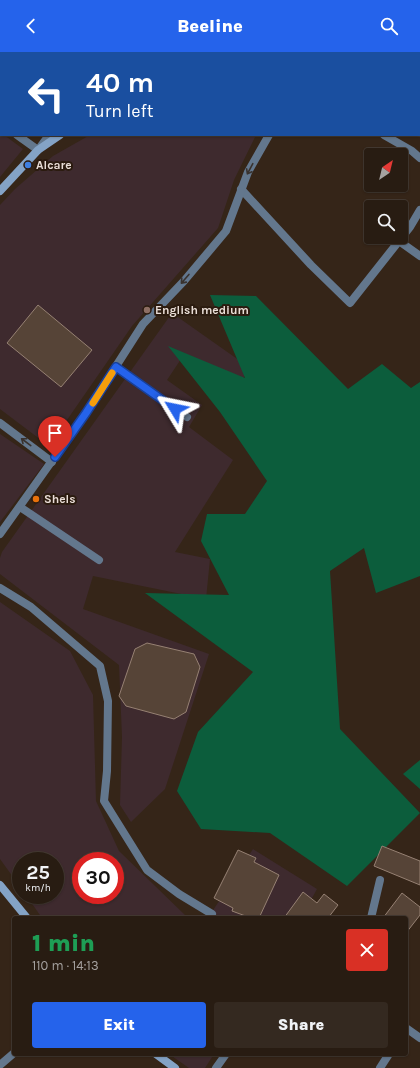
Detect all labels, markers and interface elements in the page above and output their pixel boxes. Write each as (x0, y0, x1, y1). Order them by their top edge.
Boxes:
icon: back (20, 15, 42, 37)
text: Beeline (177, 15, 243, 37)
icon: search (378, 15, 400, 37)
text: 40 m (86, 66, 154, 99)
icon: left (20, 68, 72, 120)
text: Turn left (86, 100, 154, 122)
north arrow (364, 148, 408, 192)
map controls (364, 148, 408, 244)
place label: Alcare (36, 158, 72, 172)
marker: Alcare (23, 160, 33, 170)
one-way arrow (245, 162, 253, 174)
button: search (364, 200, 408, 244)
one-way arrow (181, 274, 190, 284)
place label: English medium (155, 303, 249, 317)
marker: English medium (142, 305, 152, 315)
position arrow (154, 388, 196, 430)
pin (38, 416, 72, 457)
icon: arrive (44, 422, 66, 444)
one-way arrow (21, 438, 32, 446)
place label: Shels (44, 492, 75, 506)
marker: Shels (31, 494, 41, 504)
speed limit sign: 30 (72, 852, 124, 904)
text: 25 (26, 861, 50, 884)
text: km/h (25, 882, 51, 894)
text: 1 min (32, 929, 95, 957)
button: close (346, 929, 388, 971)
text: 110 m · 14:13 (32, 958, 99, 973)
button: Exit (32, 1002, 206, 1048)
button: Share (214, 1002, 388, 1048)

